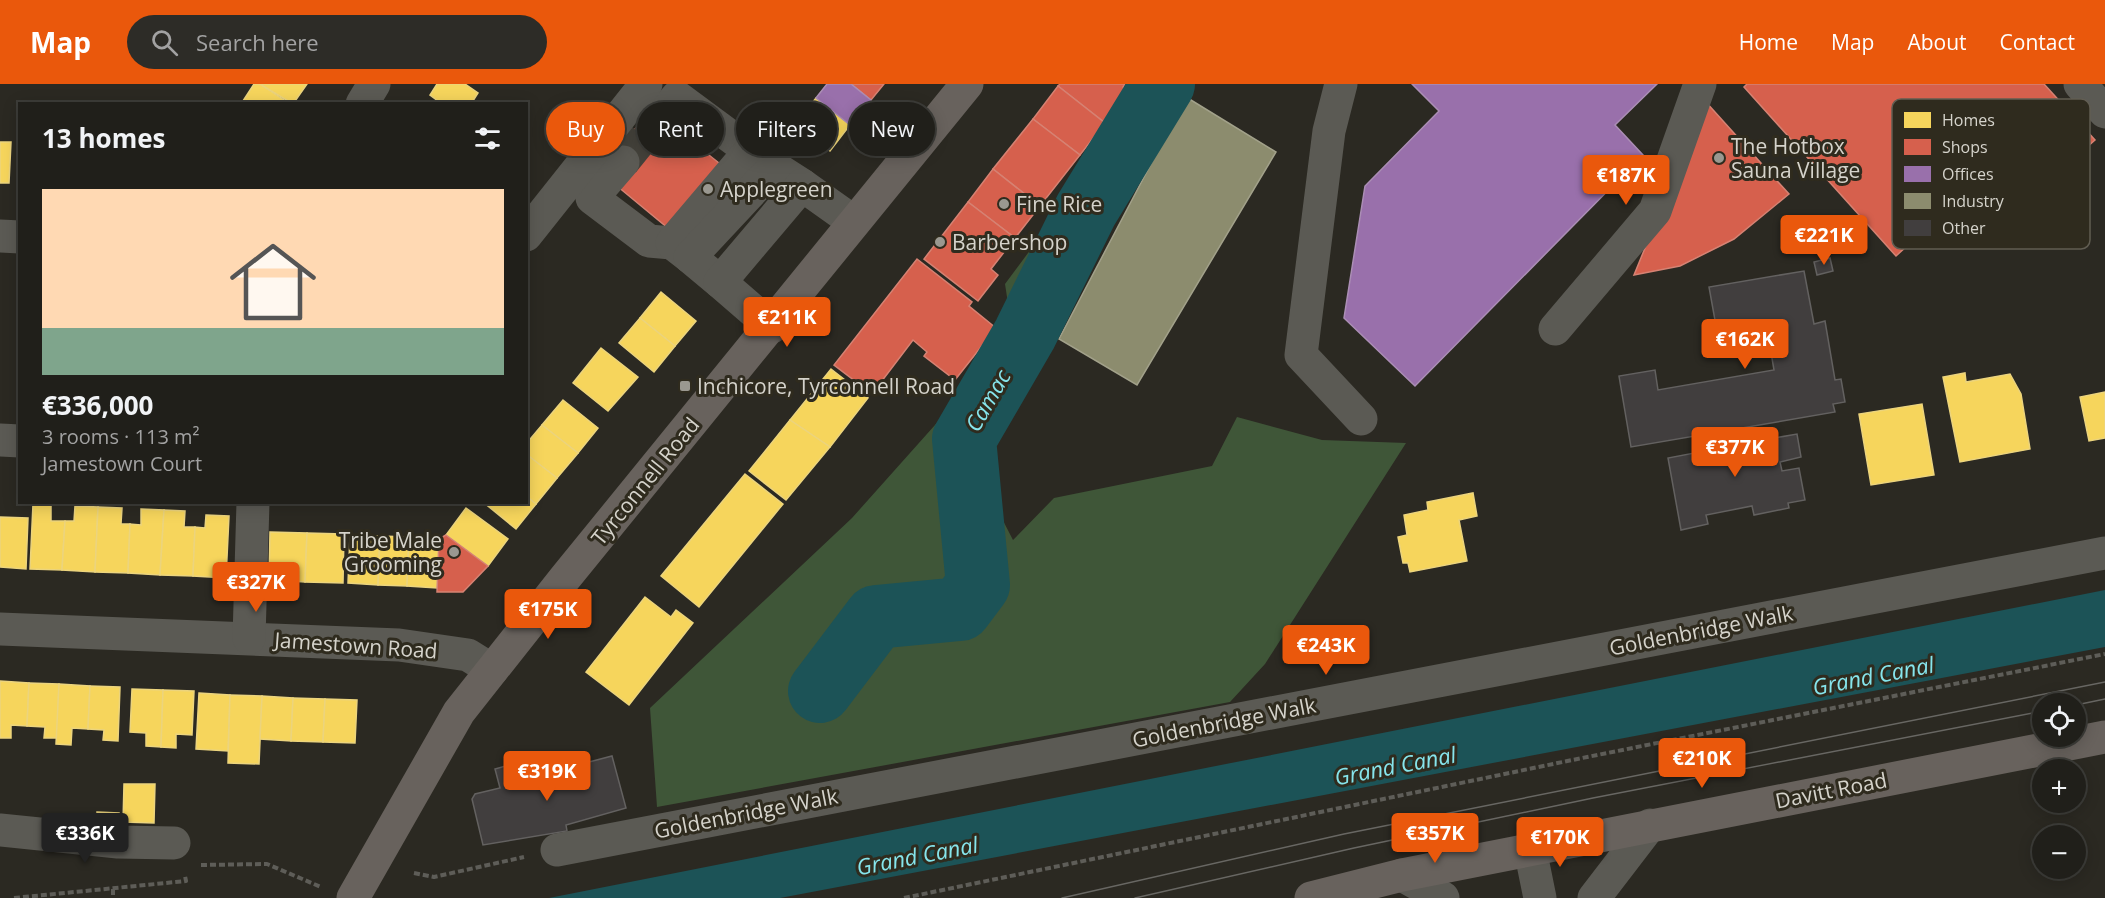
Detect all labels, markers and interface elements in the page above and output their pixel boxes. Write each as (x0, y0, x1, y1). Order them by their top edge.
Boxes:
search box (127, 15, 547, 69)
text: Map (30, 23, 91, 61)
icon: search (148, 26, 181, 59)
text: Search here (196, 27, 319, 57)
text: Home (1739, 28, 1798, 56)
text: Map (1831, 28, 1874, 56)
text: About (1907, 28, 1967, 56)
text: Contact (2000, 28, 2075, 56)
legend (1892, 99, 2090, 249)
chip: Buy (546, 102, 625, 156)
chip: Rent (637, 102, 724, 156)
chip: Filters (736, 102, 837, 156)
chip: New (849, 102, 935, 156)
text: Homes (1942, 109, 1995, 131)
text: 13 homes (42, 120, 166, 156)
icon: filters (471, 122, 504, 155)
place label: The Hotbox Sauna Village (1731, 132, 1860, 184)
text: Shops (1942, 136, 1988, 158)
marker: The Hotbox Sauna Village (1712, 151, 1726, 165)
pin: €187K (1584, 155, 1668, 206)
text: €187K (1596, 161, 1656, 188)
text: Offices (1942, 163, 1994, 185)
place label: Applegreen (720, 175, 833, 203)
marker: Applegreen (701, 182, 715, 196)
place label: Fine Rice (1016, 190, 1102, 218)
text: Industry (1942, 190, 2005, 212)
marker: Fine Rice (997, 197, 1011, 211)
pin: €221K (1782, 215, 1866, 266)
text: Other (1942, 217, 1986, 239)
text: €221K (1794, 221, 1854, 248)
icon: home (219, 228, 327, 336)
place label: Barbershop (952, 228, 1067, 256)
marker: Barbershop (933, 235, 947, 249)
pin: €211K (745, 297, 829, 348)
text: €211K (757, 303, 817, 330)
pin: €162K (1703, 319, 1787, 370)
text: €162K (1715, 325, 1775, 352)
water label: Camac (957, 363, 1017, 436)
place label: Inchicore, Tyrconnell Road (697, 372, 955, 400)
marker: Inchicore, Tyrconnell Road (678, 379, 692, 393)
text: €336,000 (42, 387, 153, 423)
street label: Tyrconnell Road (585, 411, 705, 551)
text: 3 rooms · 113 m² (42, 423, 200, 450)
pin: €377K (1693, 427, 1777, 478)
text: €377K (1705, 433, 1765, 460)
text: Jamestown Court (42, 450, 202, 477)
place label: Tribe Male Grooming (339, 526, 442, 578)
marker: Tribe Male Grooming (447, 545, 461, 559)
pin: €327K (214, 562, 298, 613)
text: €327K (226, 568, 286, 595)
pin: €175K (506, 589, 590, 640)
text: €175K (518, 595, 578, 622)
street label: Goldenbridge Walk (1607, 598, 1795, 662)
street label: Jamestown Road (272, 625, 438, 665)
pin: €243K (1284, 625, 1368, 676)
text: €243K (1296, 631, 1356, 658)
water label: Grand Canal (1810, 648, 1937, 701)
street label: Goldenbridge Walk (1130, 690, 1318, 754)
map controls (2032, 693, 2086, 879)
button: locate (2032, 693, 2086, 747)
water label: Grand Canal (1332, 738, 1459, 791)
pin: €210K (1660, 738, 1744, 789)
text: €210K (1672, 744, 1732, 771)
pin: €319K (505, 751, 589, 802)
text: €319K (517, 757, 577, 784)
button: + (2032, 759, 2086, 813)
street label: Davitt Road (1773, 765, 1889, 815)
street label: Goldenbridge Walk (652, 781, 840, 845)
pin: €336K (43, 813, 127, 864)
pin: €357K (1393, 813, 1477, 864)
pin: €170K (1518, 817, 1602, 868)
text: €336K (55, 819, 115, 846)
text: €357K (1405, 819, 1465, 846)
text: €170K (1530, 823, 1590, 850)
button: − (2032, 825, 2086, 879)
water label: Grand Canal (854, 828, 981, 881)

